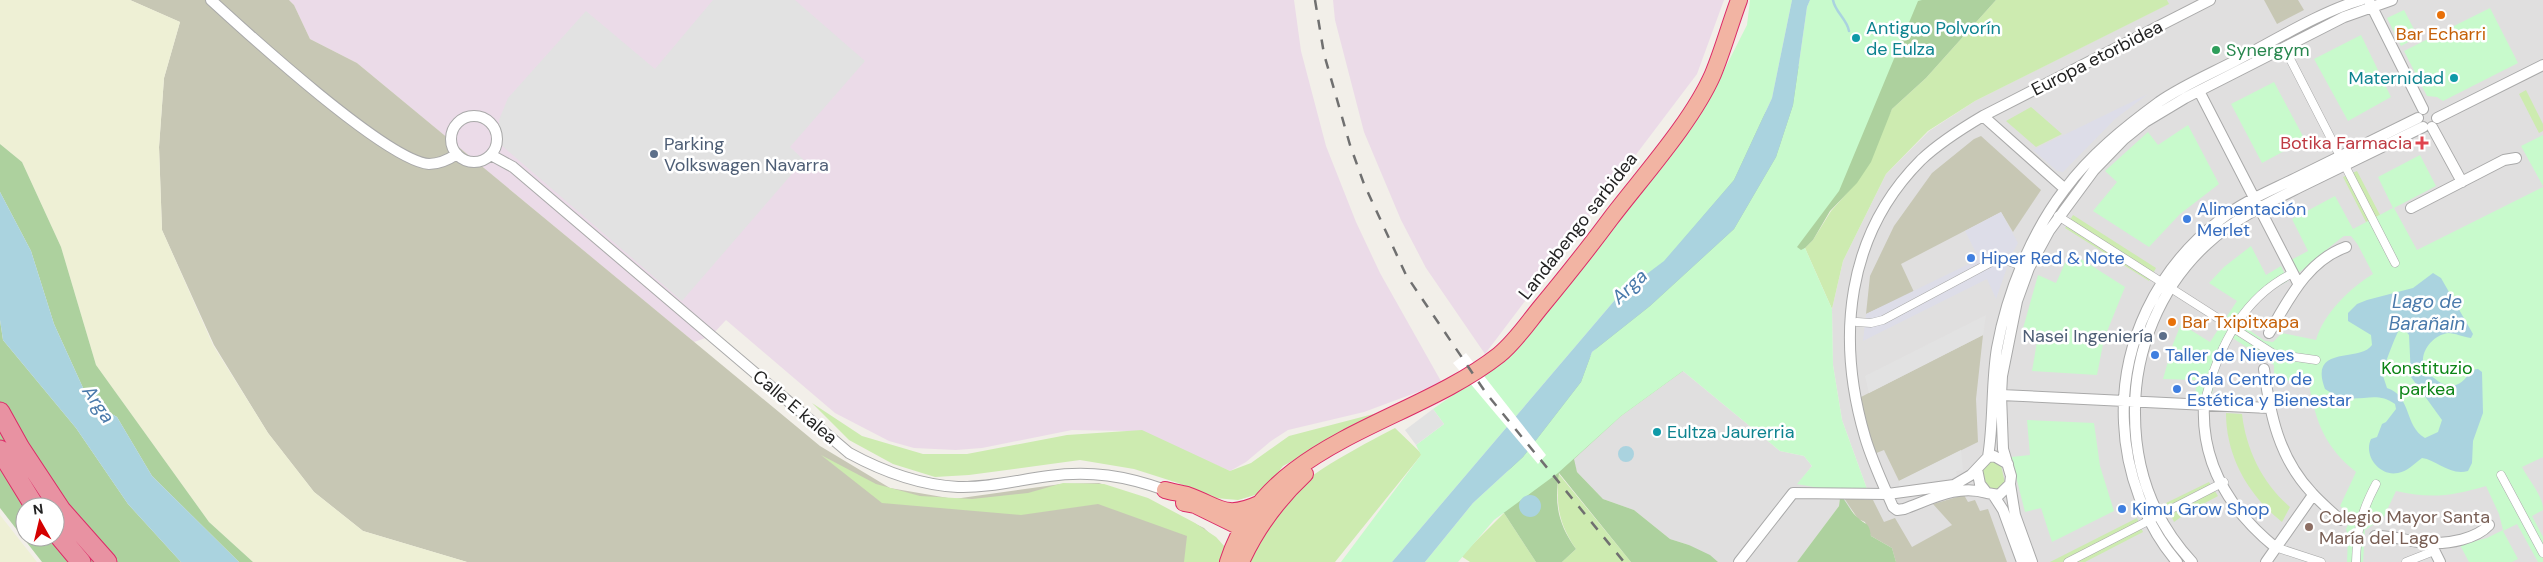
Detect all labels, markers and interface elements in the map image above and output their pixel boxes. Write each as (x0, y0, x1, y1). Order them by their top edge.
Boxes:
marker: Bar Echarri (2435, 9, 2447, 21)
street label: Europa etorbidea (2027, 15, 2167, 101)
place label: Antiguo Polvorín de Eulza (1866, 16, 2001, 61)
place label: Bar Echarri (2396, 22, 2486, 46)
marker: Antiguo Polvorín de Eulza (1850, 32, 1862, 44)
place label: Synergym (2226, 38, 2310, 62)
marker: Synergym (2210, 44, 2222, 56)
place label: Maternidad (2349, 66, 2444, 90)
marker: Maternidad (2448, 72, 2460, 84)
place label: Botika Farmacia (2280, 131, 2412, 155)
place label: Parking Volkswagen Navarra (664, 132, 829, 177)
marker: Botika Farmacia (2416, 137, 2428, 149)
marker: Parking Volkswagen Navarra (648, 148, 660, 160)
street label: Landabengo sarbidea (1513, 148, 1643, 304)
place label: Alimentación Merlet (2197, 197, 2306, 242)
marker: Alimentación Merlet (2181, 213, 2193, 225)
place label: Hiper Red & Note (1981, 246, 2125, 270)
marker: Hiper Red & Note (1965, 252, 1977, 264)
water label: Arga (1605, 263, 1653, 310)
water label: Lago de Barañain (2389, 289, 2465, 336)
place label: Bar Txipitxapa (2182, 310, 2299, 334)
marker: Bar Txipitxapa (2166, 316, 2178, 328)
place label: Nasei Ingeniería (2023, 324, 2153, 348)
marker: Nasei Ingeniería (2157, 330, 2169, 342)
place label: Taller de Nieves (2165, 343, 2294, 367)
marker: Taller de Nieves (2149, 349, 2161, 361)
park label: Konstituzio parkea (2381, 356, 2473, 401)
street label: Calle E kalea (748, 365, 842, 449)
place label: Cala Centro de Estética y Bienestar (2187, 367, 2352, 412)
water label: Arga (76, 380, 120, 428)
marker: Cala Centro de Estética y Bienestar (2171, 383, 2183, 395)
place label: Eultza Jaurerria (1667, 420, 1794, 444)
marker: Eultza Jaurerria (1651, 426, 1663, 438)
north arrow (15, 497, 65, 547)
place label: Kimu Grow Shop (2132, 497, 2270, 521)
text: N (32, 500, 45, 519)
marker: Kimu Grow Shop (2116, 503, 2128, 515)
place label: Colegio Mayor Santa María del Lago (2319, 505, 2490, 550)
marker: Colegio Mayor Santa María del Lago (2303, 521, 2315, 533)

